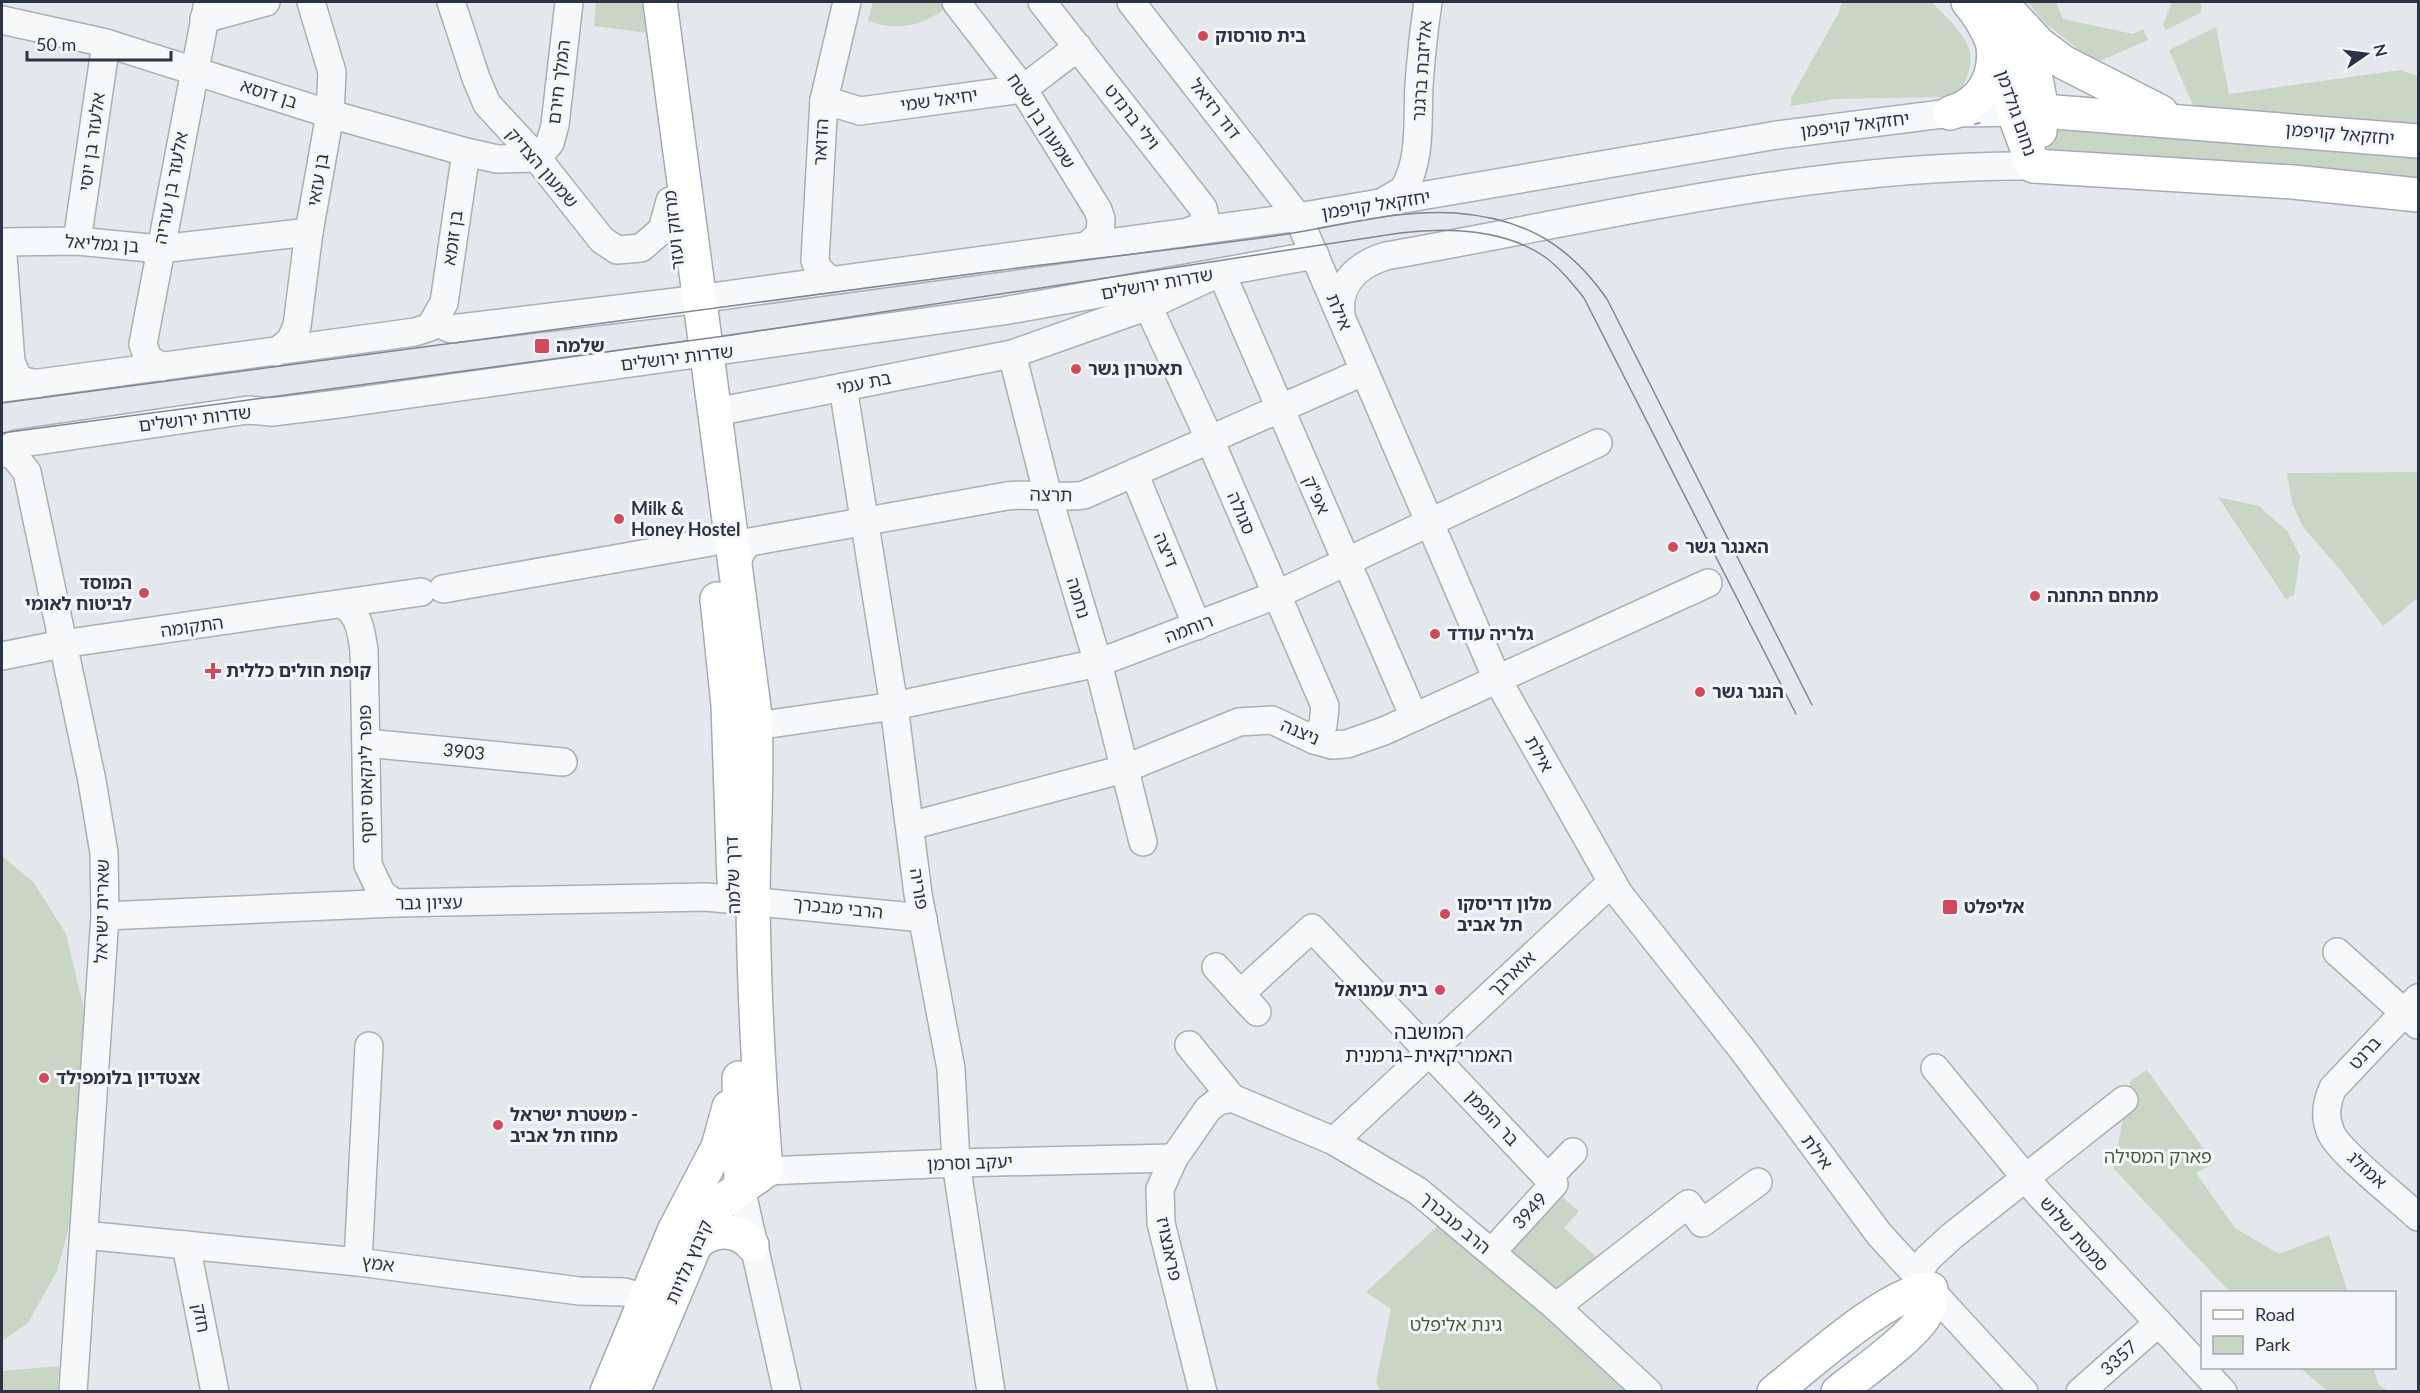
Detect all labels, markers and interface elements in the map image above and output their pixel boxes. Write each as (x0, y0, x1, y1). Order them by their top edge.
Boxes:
street label: אליזבת ברגנר (1407, 20, 1435, 122)
scale bar (27, 24, 171, 62)
place label: בית סורסוק (1215, 24, 1306, 46)
north arrow (2336, 24, 2396, 84)
marker: בית סורסוק (1196, 29, 1210, 43)
text: 50 m (36, 33, 76, 55)
street label: המלך חירם (542, 38, 574, 125)
text: N (2370, 42, 2392, 59)
street label: נחום גולדמן (1992, 67, 2042, 159)
street label: שמעון בן שטח (1003, 69, 1081, 172)
street label: בן דוסא (238, 73, 301, 113)
street label: דוד רזיאל (1185, 74, 1246, 143)
street label: וילי ברנדט (1100, 79, 1165, 153)
street label: יחיאל שמי (899, 83, 979, 115)
street label: אלעזר בן יוסי (73, 91, 109, 193)
street label: יחזקאל קויפמן (1799, 106, 1911, 142)
street label: יחזקאל קויפמן (2284, 117, 2396, 149)
street label: הדואר (808, 118, 832, 166)
street label: שמעון הצדיק (502, 123, 584, 212)
street label: אלעזר בן עזריה (148, 130, 192, 246)
street label: בן עזאי (302, 151, 333, 208)
street label: יחזקאל קויפמן (1320, 185, 1432, 223)
street label: מרזוק ועזר (658, 189, 688, 271)
street label: בן זומא (437, 209, 467, 267)
street label: בן גמליאל (64, 229, 140, 257)
street label: שדרות ירושלים (1099, 262, 1215, 304)
street label: אילת (1322, 290, 1357, 333)
place label: שלמה (556, 334, 605, 356)
marker: שלמה (533, 337, 551, 355)
street label: שדרות ירושלים (619, 339, 735, 375)
place label: תאטרון גשר (1088, 357, 1183, 379)
marker: תאטרון גשר (1069, 362, 1083, 376)
street label: בת עמי (835, 366, 893, 398)
street label: שדרות ירושלים (137, 400, 253, 436)
street label: אפ"ק (1299, 472, 1335, 517)
street label: תרצה (1029, 483, 1073, 505)
street label: סגולה (1223, 488, 1261, 537)
place label: Milk & Honey Hostel (631, 497, 740, 540)
marker: Milk & Honey Hostel (612, 512, 626, 526)
street label: דיצה (1150, 529, 1184, 571)
place label: האנגר גשר (1685, 535, 1769, 557)
marker: האנגר גשר (1666, 540, 1680, 554)
place label: המוסד לביטוח לאומי (25, 571, 132, 614)
street label: נחמה (1062, 574, 1096, 621)
place label: מתחם התחנה (2047, 584, 2159, 606)
marker: המוסד לביטוח לאומי (137, 586, 151, 600)
marker: מתחם התחנה (2028, 589, 2042, 603)
street label: רוחמה (1161, 609, 1216, 647)
street label: התקומה (159, 611, 225, 641)
place label: גלריה עודד (1447, 622, 1534, 644)
marker: גלריה עודד (1428, 627, 1442, 641)
place label: קופת חולים כללית (226, 659, 371, 681)
marker: קופת חולים כללית (204, 662, 222, 680)
place label: הנגר גשר (1712, 680, 1784, 702)
marker: הנגר גשר (1693, 685, 1707, 699)
street label: פופר לינקאוס יוסף (353, 704, 377, 844)
street label: ניצנה (1278, 713, 1323, 749)
street label: אילת (1521, 732, 1559, 775)
street label: 3903 (442, 738, 486, 764)
street label: דרך שלמה (720, 835, 744, 915)
street label: שארית ישראל (89, 859, 113, 963)
street label: פוריה (906, 867, 934, 911)
street label: עציון גבר (395, 890, 463, 914)
street label: הרבי מבכרך (792, 891, 884, 923)
place label: מלון דריסקו תל אביב (1457, 892, 1552, 935)
place label: אליפלט (1964, 895, 2025, 917)
marker: אליפלט (1941, 898, 1959, 916)
marker: מלון דריסקו תל אביב (1438, 907, 1452, 921)
street label: אוארבך (1483, 946, 1540, 1001)
place label: בית עמנואל (1335, 978, 1428, 1000)
marker: בית עמנואל (1433, 983, 1447, 997)
district label: המושבה האמריקאית–גרמנית (1345, 1019, 1513, 1066)
street label: ברנט (2344, 1031, 2385, 1073)
place label: אצטדיון בלומפילד (56, 1066, 200, 1088)
marker: אצטדיון בלומפילד (37, 1071, 51, 1085)
street label: בר הופמן (1461, 1085, 1524, 1150)
place label: משטרת ישראל - מחוז תל אביב (510, 1103, 638, 1146)
marker: משטרת ישראל - מחוז תל אביב (491, 1118, 505, 1132)
street label: אילת (1798, 1130, 1838, 1173)
park label: פארק המסילה (2104, 1145, 2212, 1167)
street label: אמזלג (2343, 1146, 2392, 1193)
street label: יעקב וסרמן (927, 1150, 1013, 1174)
street label: הרב מבכרך (1416, 1186, 1495, 1258)
street label: 3949 (1507, 1187, 1551, 1233)
street label: סמטת שלוש (2035, 1191, 2114, 1275)
street label: פראנצויז (1152, 1215, 1188, 1283)
street label: קיבוץ גלויות (660, 1216, 716, 1307)
street label: אמץ (361, 1250, 396, 1276)
legend (2201, 1291, 2396, 1369)
street label: חזק (188, 1301, 216, 1334)
text: Road (2255, 1303, 2295, 1325)
park label: גינת אליפלט (1410, 1313, 1502, 1335)
text: Park (2255, 1333, 2291, 1355)
street label: 3357 (2095, 1335, 2141, 1379)

